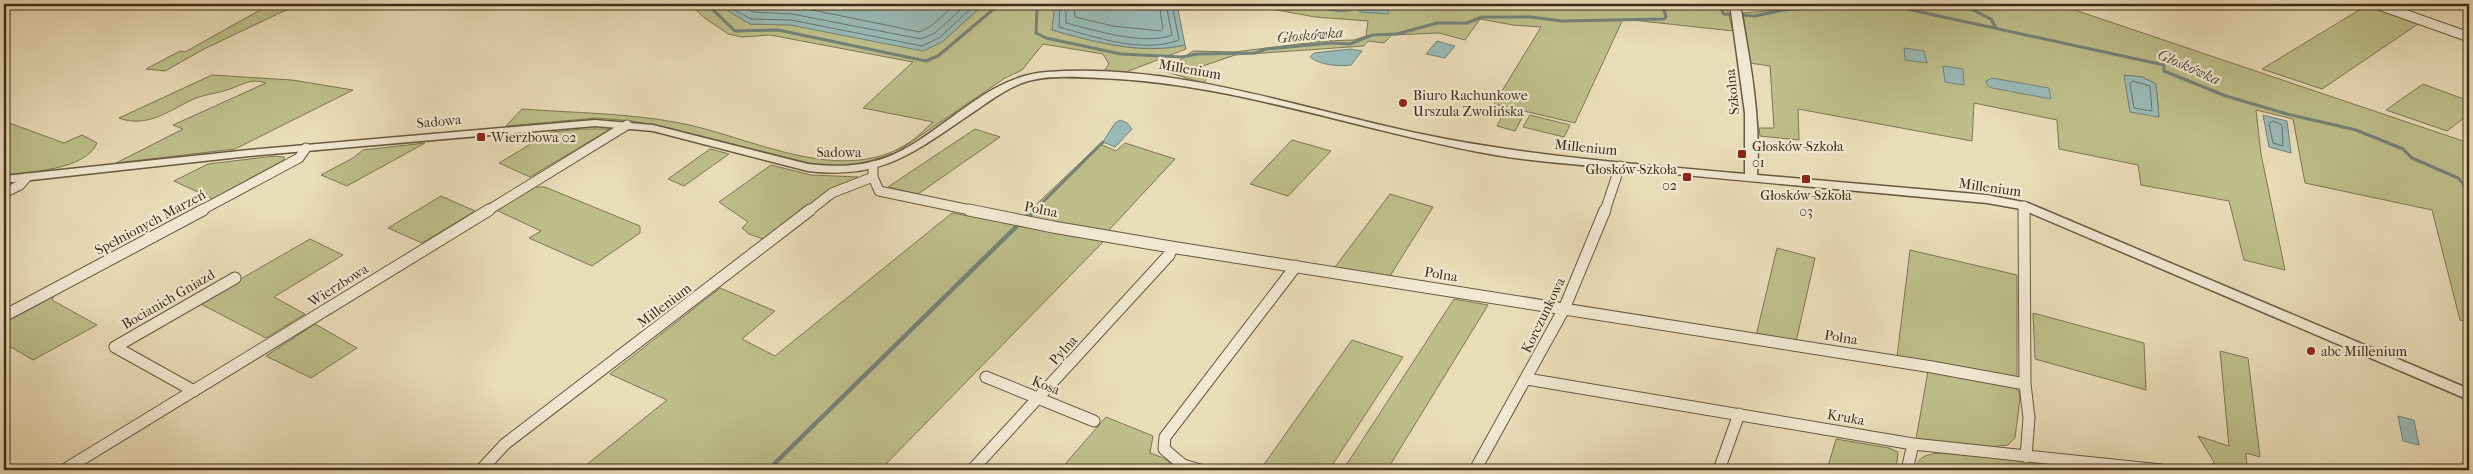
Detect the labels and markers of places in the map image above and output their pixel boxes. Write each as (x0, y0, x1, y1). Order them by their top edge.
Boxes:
place label: Biuro Rachunkowe Urszula Zwolińska (1413, 87, 1528, 120)
marker: Biuro Rachunkowe Urszula Zwolińska (1397, 97, 1409, 109)
place label: Wierzbowa 02 (490, 129, 577, 146)
marker: Wierzbowa 02 (475, 131, 487, 143)
place label: Głosków-Szkoła 01 (1752, 138, 1844, 171)
marker: Głosków-Szkoła 01 (1736, 148, 1748, 160)
place label: Głosków-Szkoła 02 (1585, 161, 1678, 194)
marker: Głosków-Szkoła 02 (1681, 171, 1693, 183)
marker: Głosków-Szkoła 03 (1800, 173, 1812, 185)
place label: Głosków-Szkoła 03 (1760, 187, 1852, 220)
place label: abc Millenium (2321, 343, 2408, 360)
marker: abc Millenium (2305, 345, 2317, 357)

